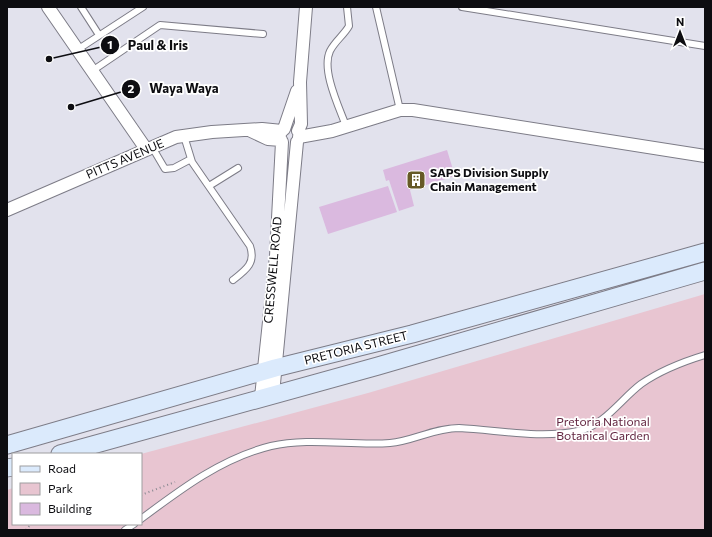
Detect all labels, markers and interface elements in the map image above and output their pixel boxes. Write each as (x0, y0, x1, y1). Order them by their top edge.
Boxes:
north arrow (660, 12, 700, 52)
text: N (676, 15, 684, 28)
callout: Paul & Iris (100, 33, 196, 58)
text: 1 (107, 37, 113, 51)
text: Paul & Iris (128, 37, 188, 53)
callout: Waya Waya (121, 76, 227, 101)
text: Waya Waya (149, 80, 219, 96)
text: 2 (128, 81, 135, 95)
street label: PITTS AVENUE (84, 135, 166, 181)
place label: SAPS Division Supply Chain Management (430, 165, 549, 193)
building icon: SAPS Division Supply Chain Management (405, 169, 427, 191)
street label: CRESSWELL ROAD (260, 216, 284, 324)
street label: PRETORIA STREET (302, 327, 409, 367)
park label: Pretoria National Botanical Garden (556, 414, 650, 442)
legend (12, 453, 142, 525)
text: Road (48, 461, 76, 475)
text: Park (48, 481, 74, 495)
text: Building (48, 501, 92, 515)

